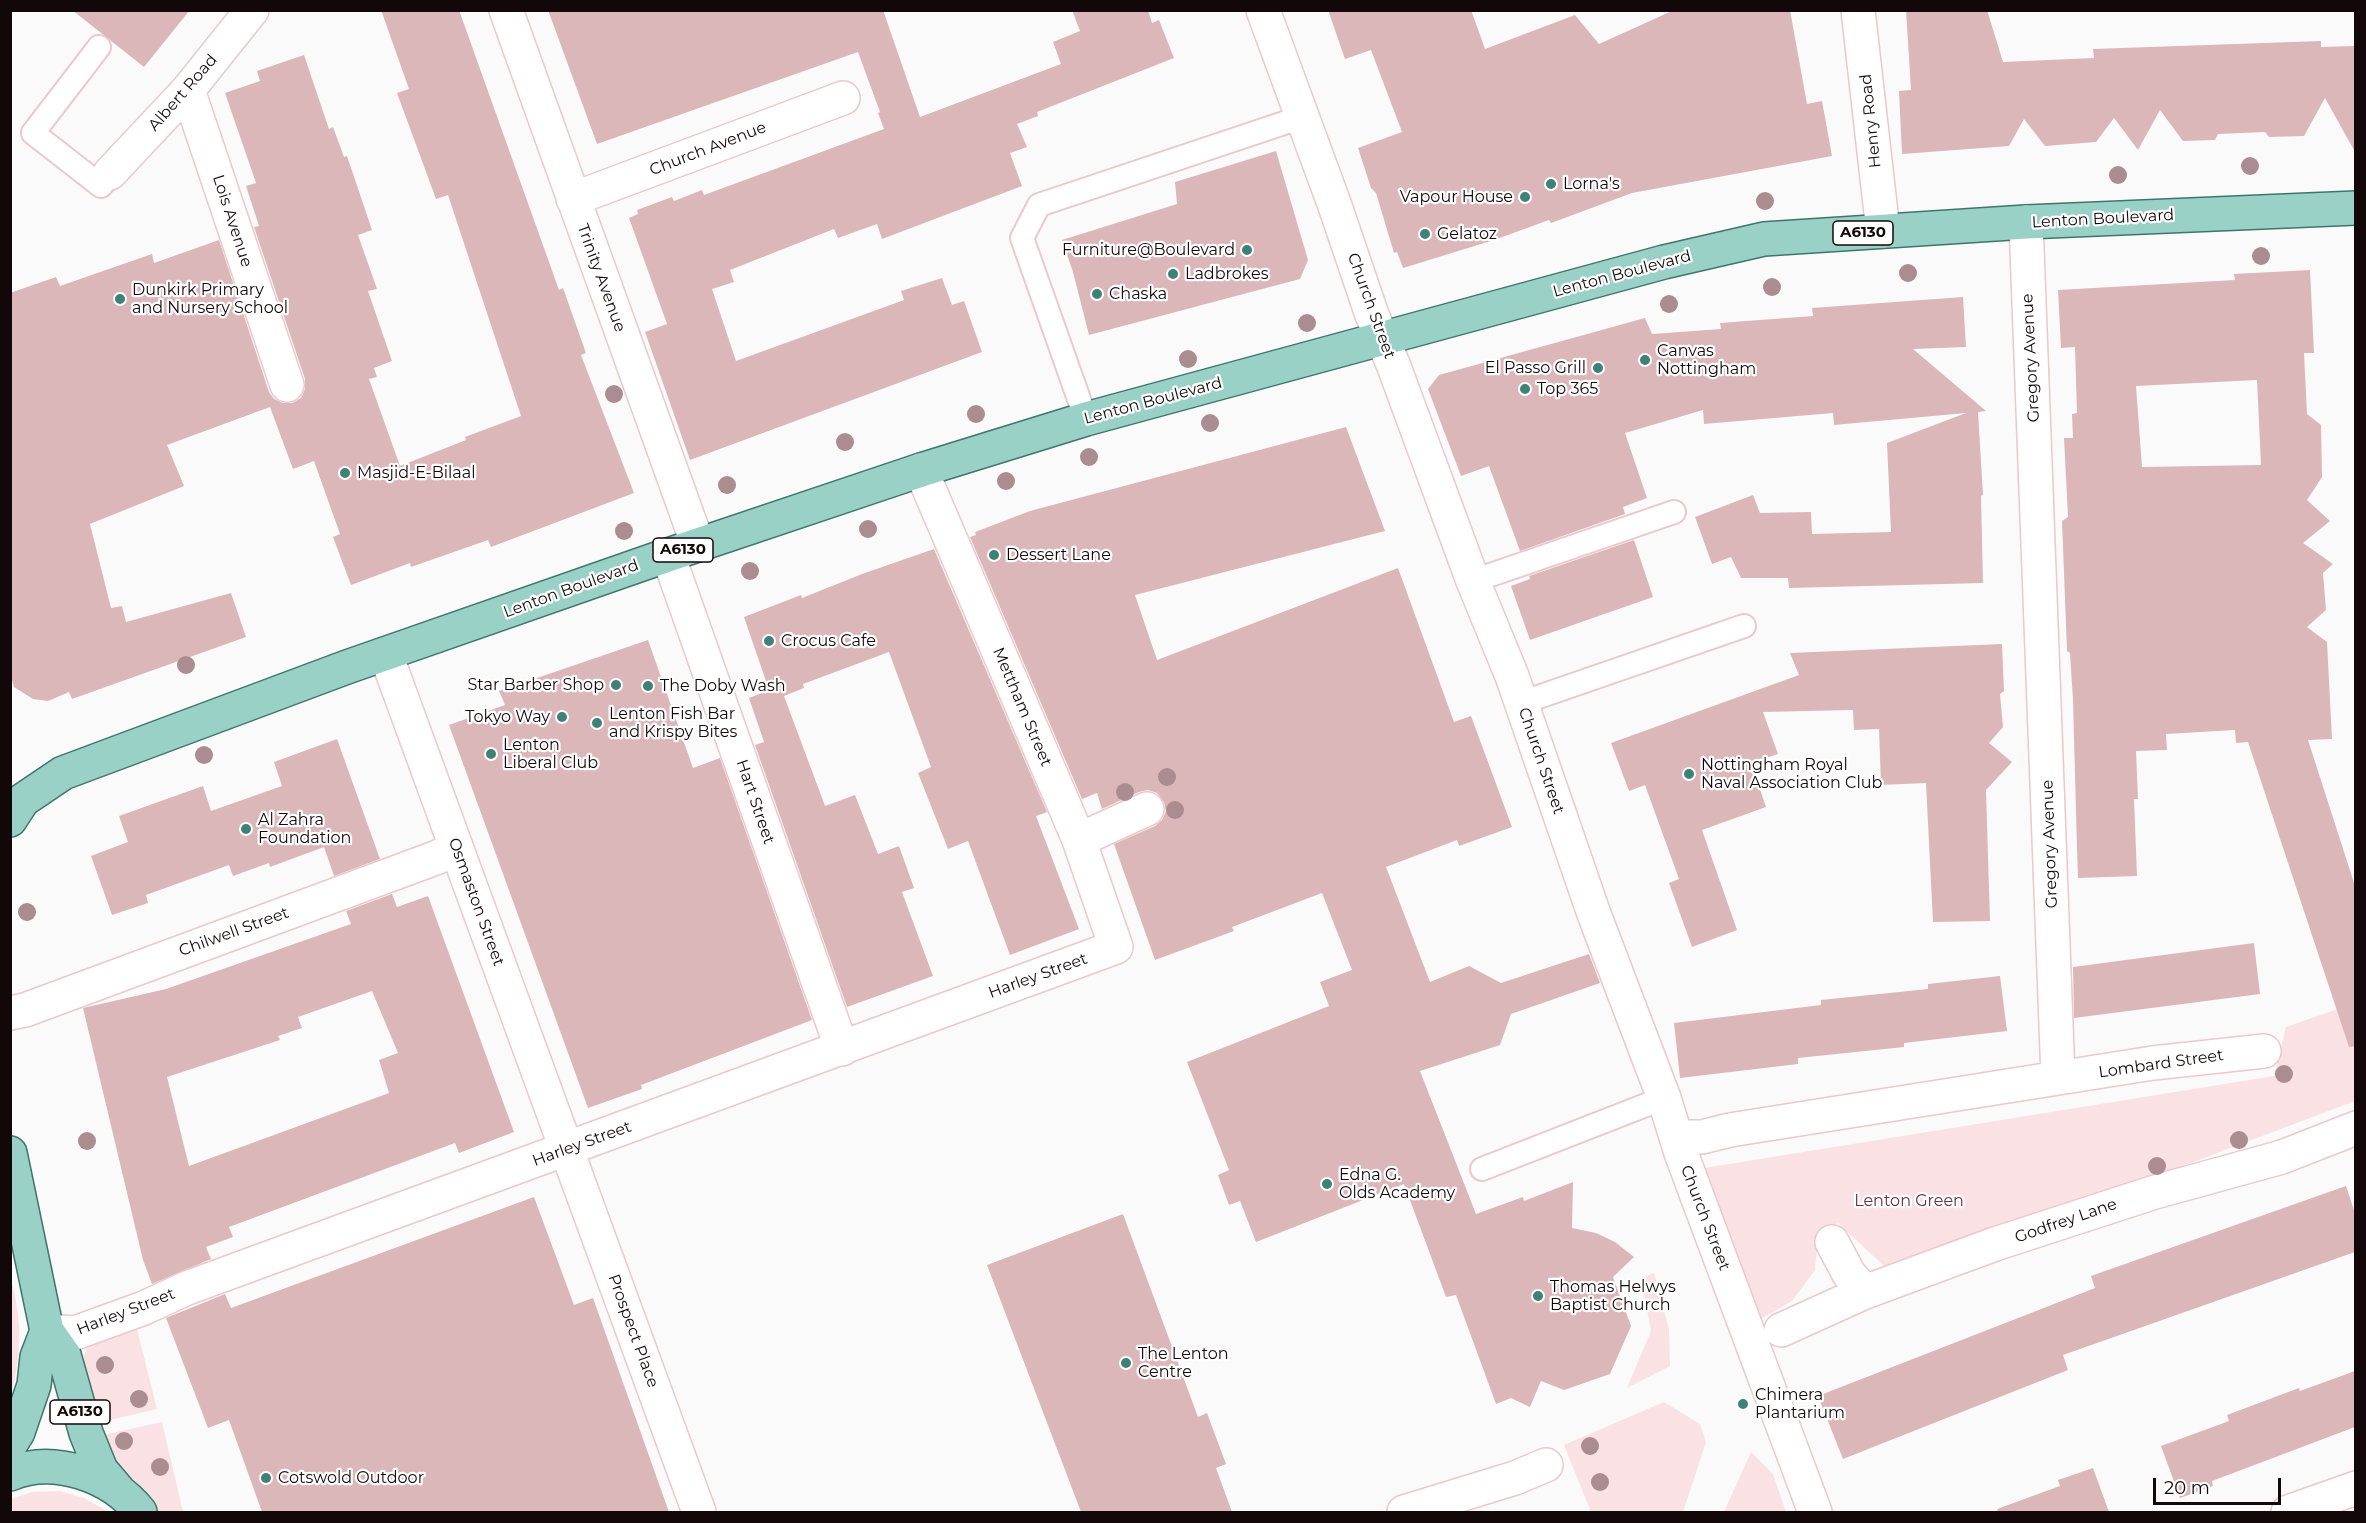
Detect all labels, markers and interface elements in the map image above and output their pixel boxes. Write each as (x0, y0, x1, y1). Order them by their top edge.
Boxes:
street label: Albert Road (144, 51, 222, 135)
street label: Henry Road (1857, 73, 1885, 169)
street label: Church Avenue (647, 118, 769, 180)
street label: Lois Avenue (208, 172, 256, 270)
place label: Lorna's (1563, 174, 1620, 194)
marker: Lorna's (1544, 177, 1558, 191)
place label: Vapour House (1400, 187, 1513, 207)
marker: Vapour House (1518, 190, 1532, 204)
street label: Lenton Boulevard (2031, 206, 2175, 232)
street label: Trinity Avenue (573, 221, 629, 335)
road number: A6130 (1833, 221, 1893, 245)
place label: Gelatoz (1437, 224, 1497, 244)
marker: Gelatoz (1418, 227, 1432, 241)
place label: Furniture@Boulevard (1062, 240, 1235, 260)
marker: Furniture@Boulevard (1240, 243, 1254, 257)
street label: Lenton Boulevard (1551, 246, 1693, 302)
street label: Church Street (1343, 250, 1399, 362)
place label: Ladbrokes (1185, 264, 1269, 284)
marker: Ladbrokes (1166, 267, 1180, 281)
place label: Dunkirk Primary and Nursery School (132, 280, 288, 318)
place label: Chaska (1109, 284, 1167, 304)
marker: Chaska (1090, 287, 1104, 301)
marker: Dunkirk Primary and Nursery School (113, 292, 127, 306)
street label: Gregory Avenue (2018, 293, 2044, 423)
place label: Canvas Nottingham (1657, 341, 1756, 379)
marker: Canvas Nottingham (1638, 353, 1652, 367)
place label: El Passo Grill (1485, 358, 1586, 378)
marker: El Passo Grill (1591, 361, 1605, 375)
street label: Lenton Boulevard (1082, 373, 1224, 429)
place label: Top 365 (1537, 379, 1598, 399)
marker: Top 365 (1518, 382, 1532, 396)
place label: Masjid-E-Bilaal (357, 463, 476, 483)
marker: Masjid-E-Bilaal (338, 466, 352, 480)
road number: A6130 (653, 538, 713, 562)
place label: Dessert Lane (1006, 545, 1111, 565)
marker: Dessert Lane (987, 548, 1001, 562)
street label: Lenton Boulevard (501, 556, 641, 622)
place label: Crocus Cafe (781, 631, 876, 651)
marker: Crocus Cafe (762, 634, 776, 648)
street label: Mettham Street (988, 645, 1056, 769)
place label: Star Barber Shop (467, 675, 604, 695)
place label: The Doby Wash (660, 676, 786, 696)
marker: Star Barber Shop (609, 678, 623, 692)
marker: The Doby Wash (641, 679, 655, 693)
place label: Lenton Fish Bar and Krispy Bites (609, 704, 737, 742)
street label: Church Street (1514, 705, 1568, 817)
place label: Tokyo Way (465, 707, 550, 727)
marker: Tokyo Way (555, 710, 569, 724)
marker: Lenton Fish Bar and Krispy Bites (590, 716, 604, 730)
place label: Lenton Liberal Club (503, 735, 598, 773)
marker: Lenton Liberal Club (484, 747, 498, 761)
place label: Nottingham Royal Naval Association Club (1701, 755, 1882, 793)
street label: Hart Street (732, 757, 778, 847)
marker: Nottingham Royal Naval Association Club (1682, 767, 1696, 781)
street label: Gregory Avenue (2038, 779, 2062, 909)
place label: Al Zahra Foundation (258, 810, 351, 848)
marker: Al Zahra Foundation (239, 822, 253, 836)
street label: Osmaston Street (444, 835, 508, 969)
street label: Chilwell Street (176, 903, 292, 961)
street label: Harley Street (986, 949, 1090, 1003)
street label: Lombard Street (2097, 1046, 2225, 1082)
street label: Harley Street (530, 1117, 634, 1171)
street label: Church Street (1676, 1163, 1734, 1273)
place label: Edna G. Olds Academy (1339, 1165, 1455, 1203)
marker: Edna G. Olds Academy (1320, 1177, 1334, 1191)
park label: Lenton Green (1854, 1191, 1964, 1211)
street label: Godfrey Lane (2012, 1195, 2120, 1247)
street label: Prospect Place (604, 1272, 662, 1390)
place label: Thomas Helwys Baptist Church (1550, 1277, 1676, 1315)
street label: Harley Street (74, 1284, 178, 1340)
marker: Thomas Helwys Baptist Church (1531, 1289, 1545, 1303)
place label: The Lenton Centre (1138, 1344, 1229, 1382)
marker: The Lenton Centre (1119, 1356, 1133, 1370)
place label: Chimera Plantarium (1755, 1385, 1845, 1423)
marker: Chimera Plantarium (1736, 1397, 1750, 1411)
road number: A6130 (50, 1400, 110, 1424)
scale bar (2156, 1466, 2284, 1504)
place label: Cotswold Outdoor (278, 1468, 424, 1488)
marker: Cotswold Outdoor (259, 1471, 273, 1485)
text: 20 m (2164, 1477, 2210, 1499)

